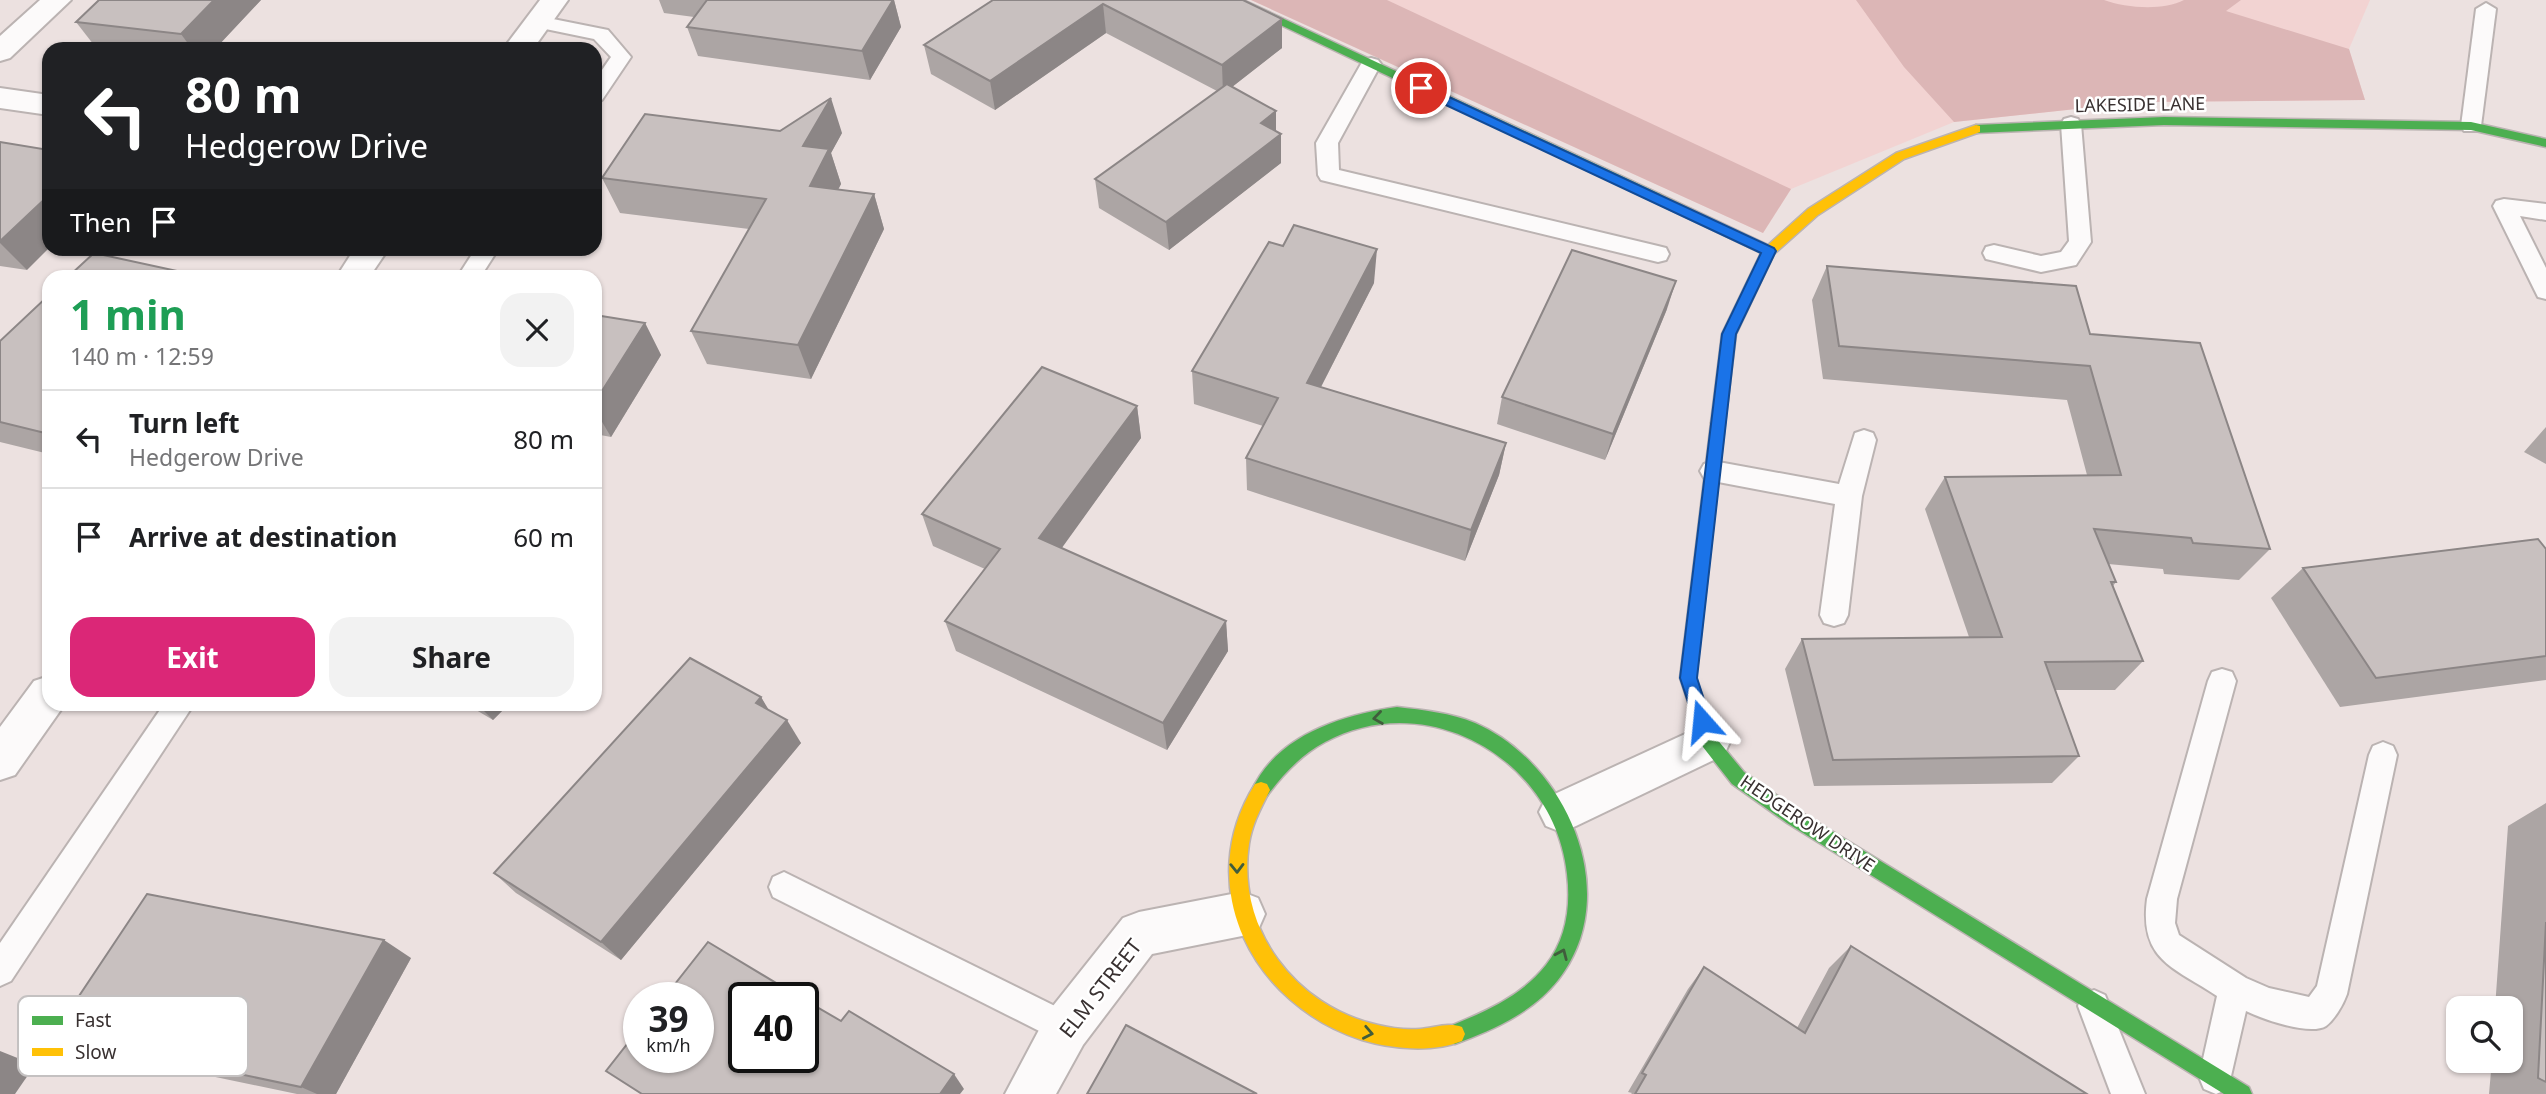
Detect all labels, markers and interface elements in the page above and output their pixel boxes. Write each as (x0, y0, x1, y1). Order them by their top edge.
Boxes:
pin (1391, 58, 1451, 118)
text: 80 m (185, 61, 302, 127)
icon: arrive (1402, 69, 1440, 107)
icon: left (70, 70, 161, 161)
street label: LAKESIDE LANE (2075, 91, 2205, 117)
text: Hedgerow Drive (185, 124, 428, 167)
icon: arrive (145, 203, 183, 241)
text: Then (70, 204, 131, 240)
text: 1 min (70, 285, 186, 342)
button: close (500, 293, 574, 367)
text: 140 m · 12:59 (70, 340, 214, 372)
text: Turn left (129, 405, 240, 441)
icon: left (70, 420, 108, 458)
text: 80 m (513, 421, 574, 457)
text: Hedgerow Drive (129, 441, 304, 473)
icon: arrive (70, 518, 108, 556)
text: Arrive at destination (129, 519, 398, 555)
text: 60 m (513, 519, 574, 555)
button: Exit (70, 617, 315, 697)
button: Share (329, 617, 574, 697)
position arrow (1665, 684, 1739, 758)
one-way arrow (1372, 710, 1384, 725)
street label: HEDGEROW DRIVE (1736, 769, 1880, 877)
one-way arrow (1230, 863, 1245, 874)
street label: ELM STREET (1052, 932, 1148, 1043)
one-way arrow (1553, 949, 1567, 961)
speed limit sign: 40 (728, 982, 819, 1073)
text: 39 (648, 995, 689, 1042)
legend (18, 996, 248, 1076)
map controls (2446, 996, 2523, 1073)
button: search (2446, 996, 2523, 1073)
text: Fast (75, 1007, 112, 1033)
one-way arrow (1362, 1025, 1374, 1040)
text: km/h (646, 1033, 691, 1057)
text: Slow (75, 1039, 116, 1065)

